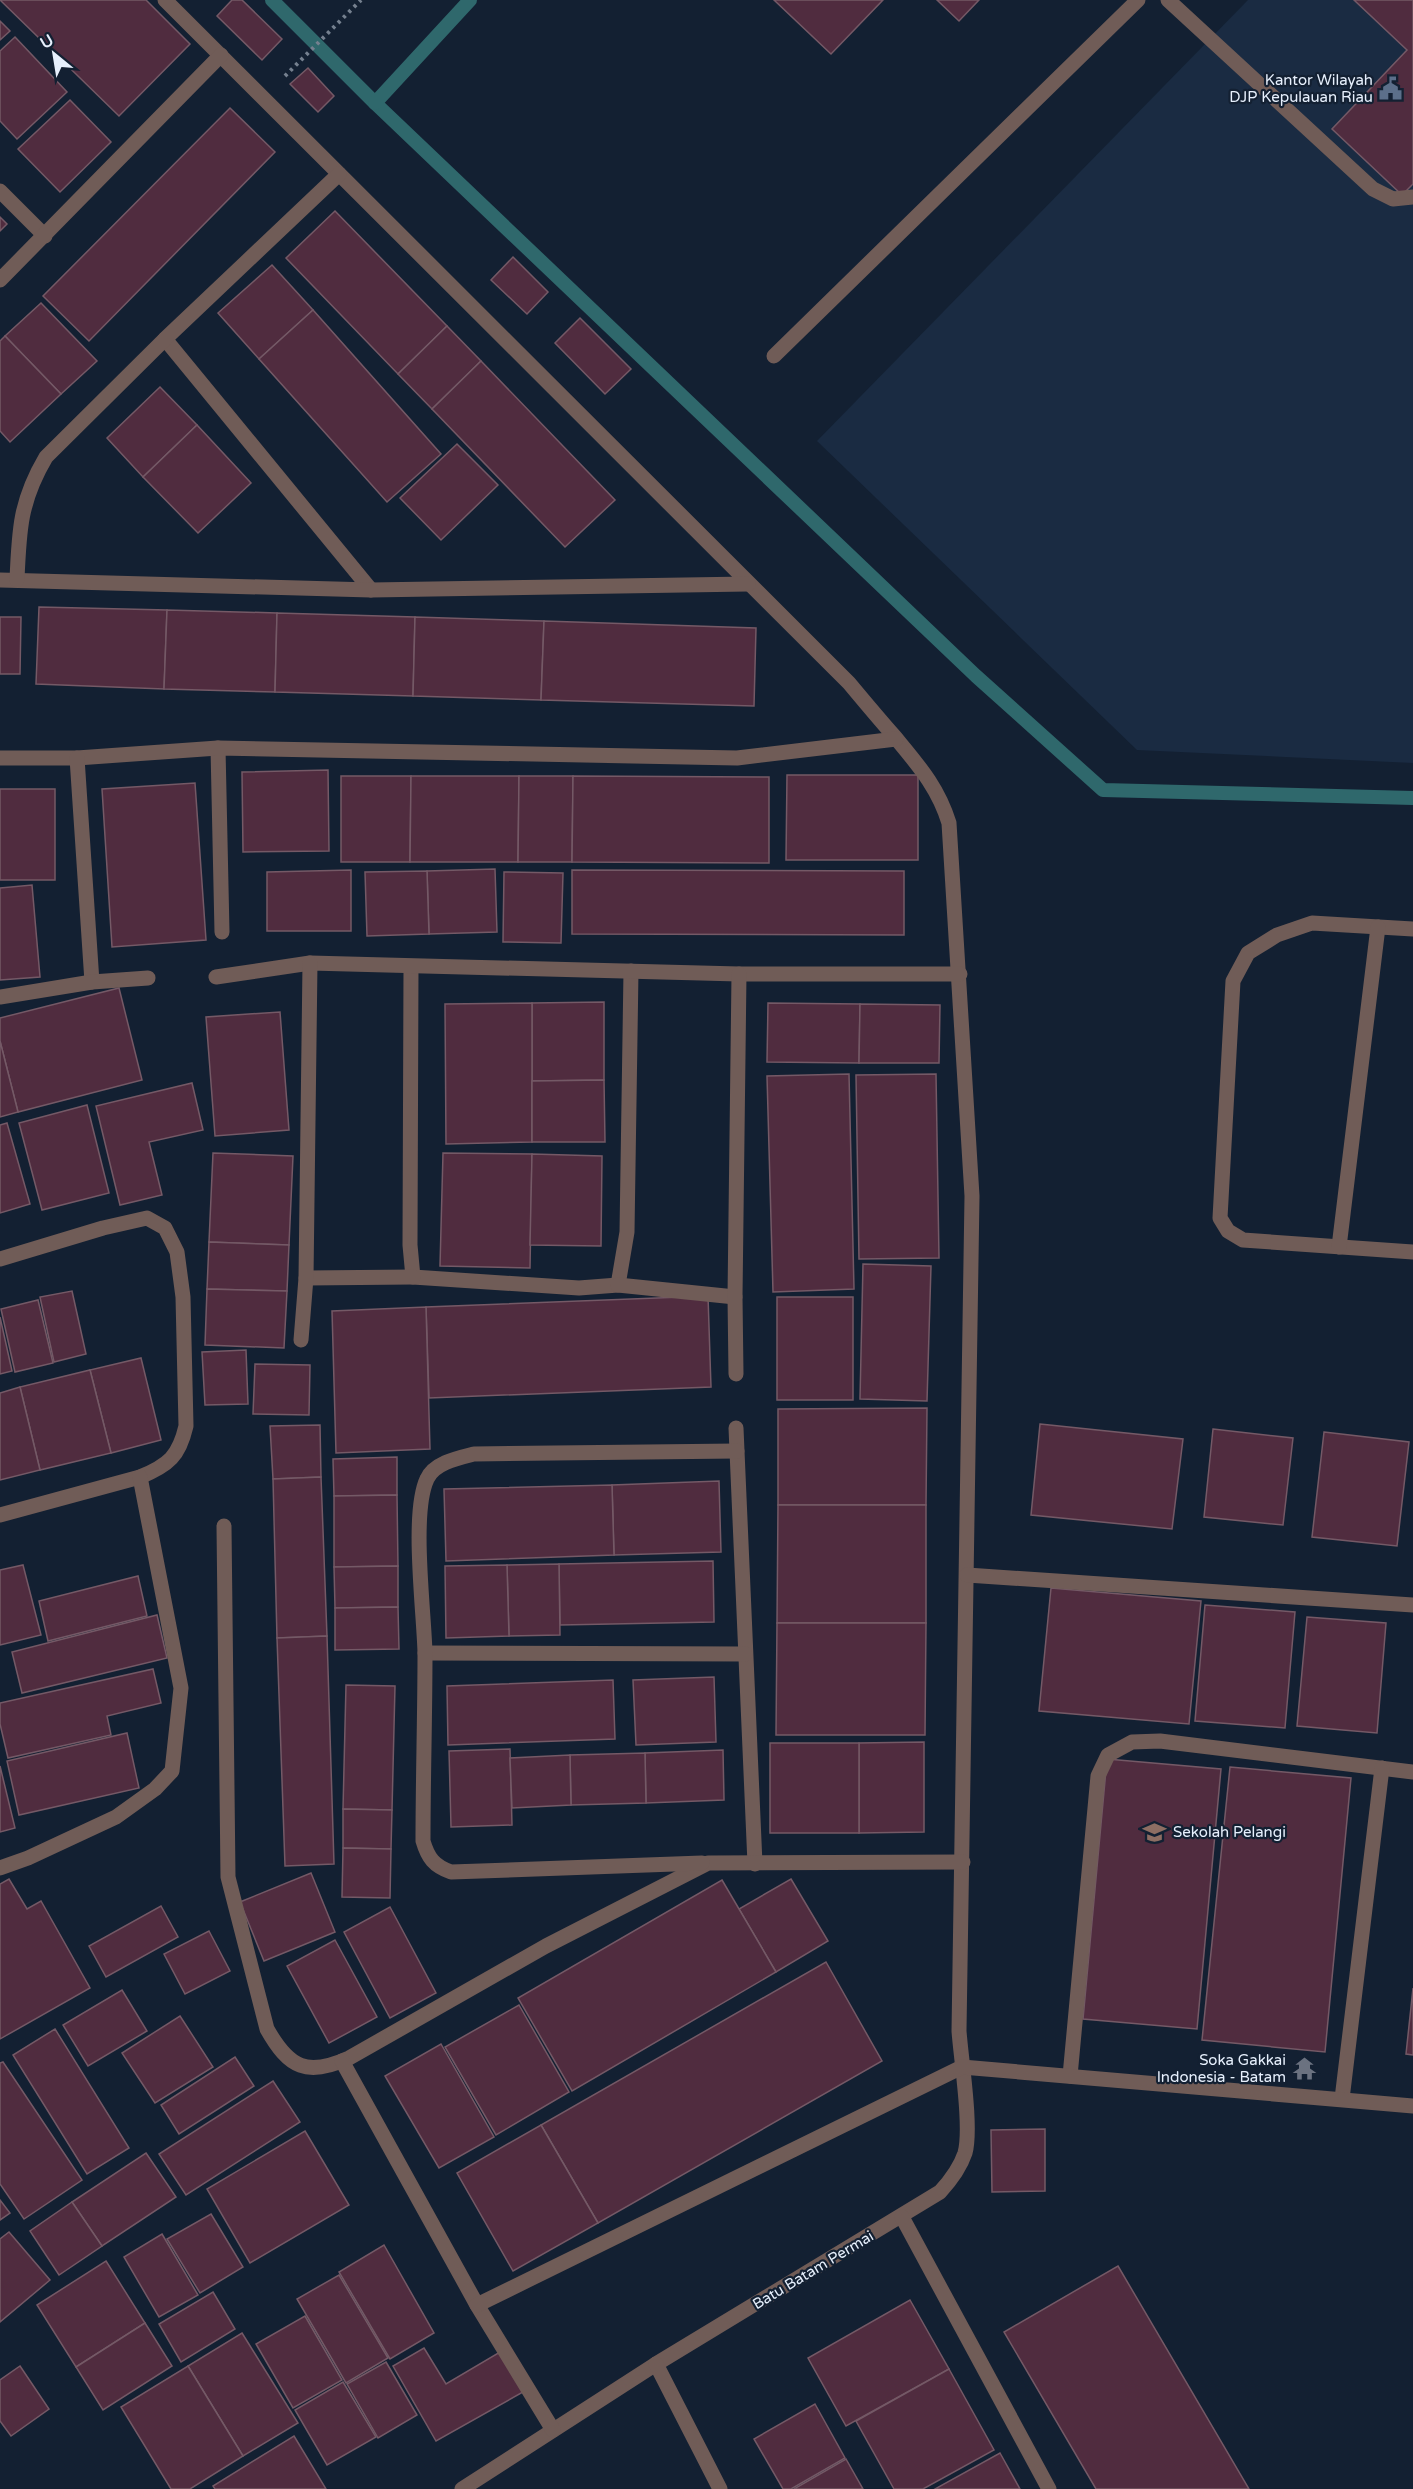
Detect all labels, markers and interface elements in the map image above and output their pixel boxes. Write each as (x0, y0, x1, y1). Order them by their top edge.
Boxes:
north arrow (24, 24, 84, 84)
text: U (37, 30, 57, 54)
place label: Kantor Wilayah DJP Kepulauan Riau (1229, 71, 1373, 106)
public building icon: Kantor Wilayah DJP Kepulauan Riau (1378, 76, 1404, 102)
school or university icon: Sekolah Pelangi (1142, 1819, 1168, 1845)
place label: Sekolah Pelangi (1173, 1823, 1286, 1841)
place label: Soka Gakkai Indonesia - Batam (1157, 2051, 1286, 2086)
temple icon: Soka Gakkai Indonesia - Batam (1291, 2056, 1317, 2082)
street label: Batu Batam Permai (749, 2227, 877, 2313)

